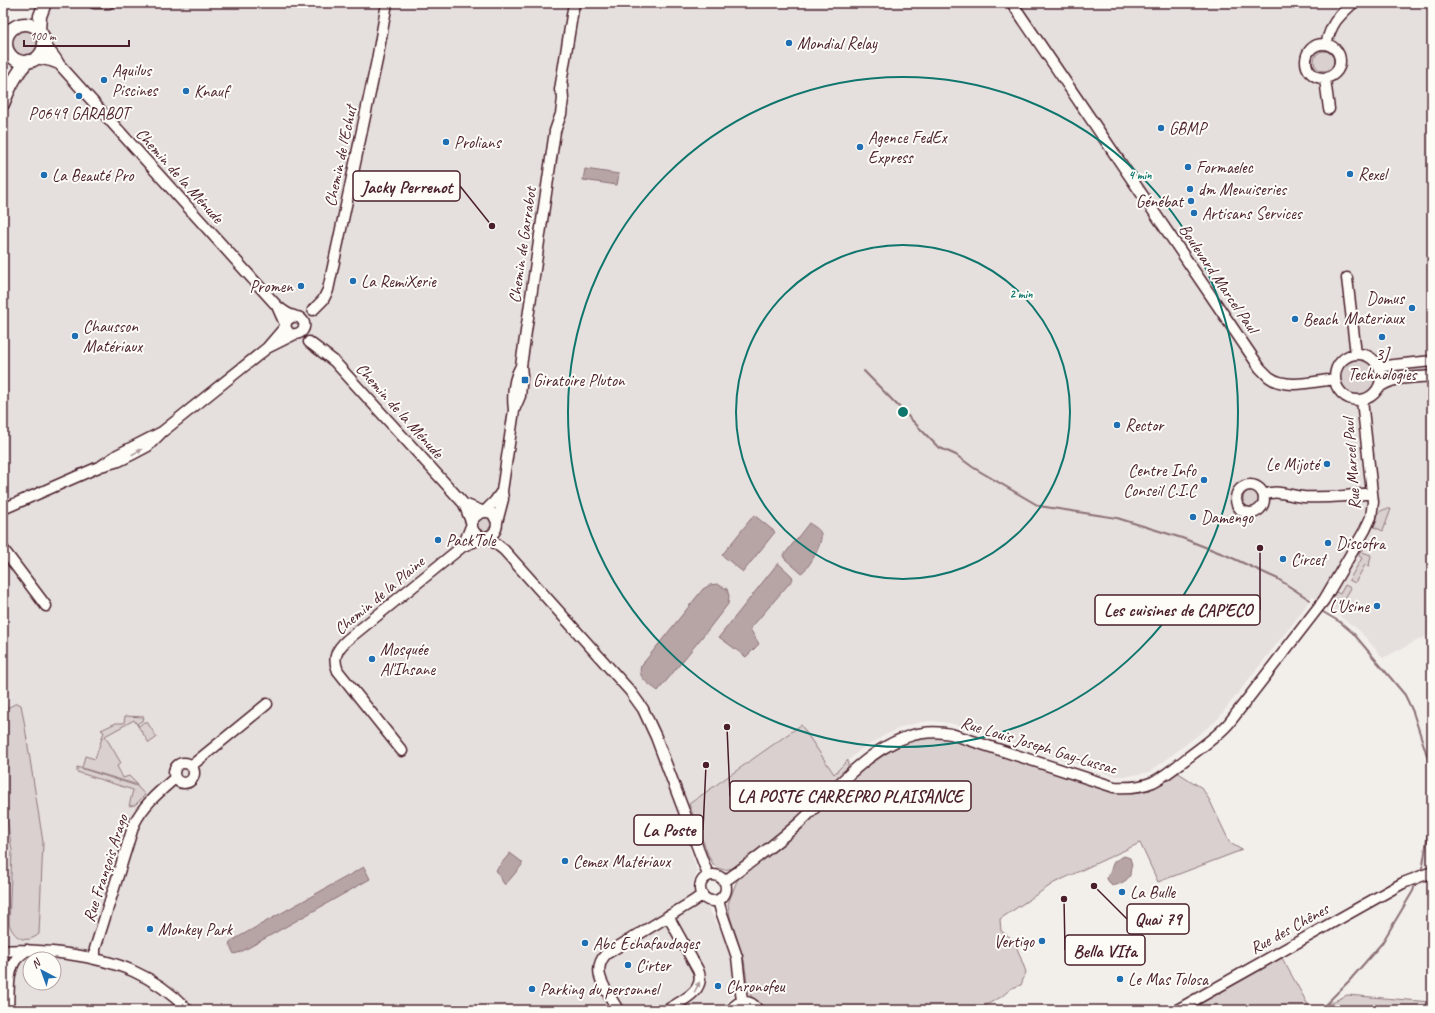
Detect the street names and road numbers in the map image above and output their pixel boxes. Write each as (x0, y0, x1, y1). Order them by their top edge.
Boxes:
street label: Chemin de l'Echut (320, 101, 362, 208)
street label: Chemin de la Ménude (131, 123, 229, 229)
street label: Chemin de Garrabot (504, 183, 541, 304)
street label: Boulevard Marcel Paul (1174, 220, 1265, 340)
street label: Chemin de la Ménude (351, 358, 449, 464)
street label: Rue Marcel Paul (1338, 415, 1365, 510)
street label: Chemin de la Plaine (330, 551, 430, 639)
street label: Rue Louis Joseph Gay-Lussac (958, 712, 1120, 779)
street label: Rue François Arago (78, 811, 133, 925)
street label: Rue des Chênes (1246, 898, 1333, 959)

